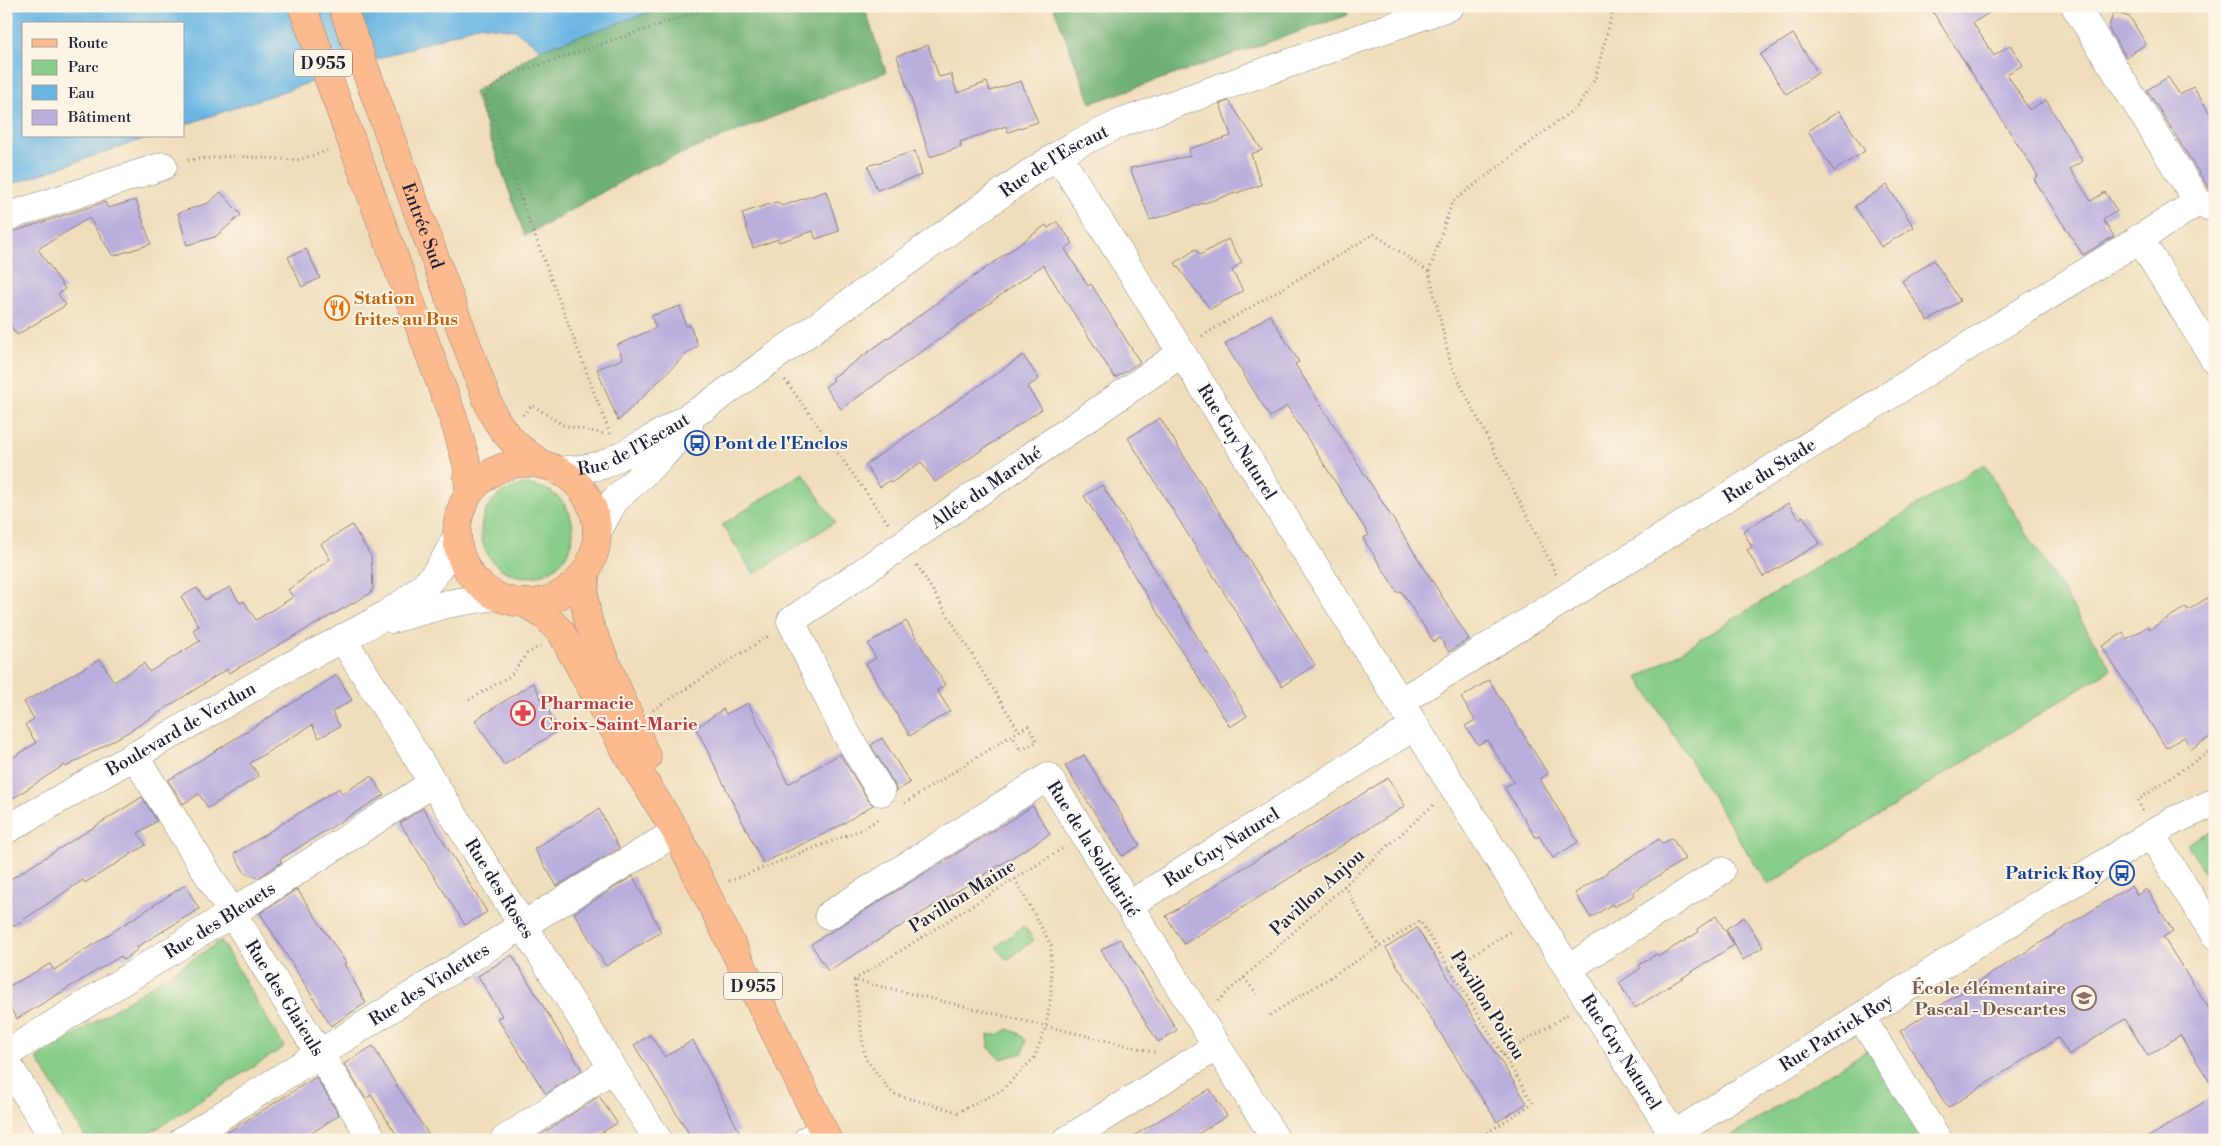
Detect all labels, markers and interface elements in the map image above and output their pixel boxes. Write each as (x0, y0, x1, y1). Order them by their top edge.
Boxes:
legend (22, 22, 185, 138)
text: Route (68, 34, 108, 53)
road number: D 955 (294, 49, 352, 76)
text: Parc (68, 58, 99, 77)
text: Eau (68, 84, 95, 103)
text: Bâtiment (67, 108, 132, 127)
street label: Rue de l'Escaut (995, 120, 1113, 203)
street label: Entrée Sud (396, 180, 449, 273)
place label: Station frites au Bus (354, 287, 458, 331)
restaurant icon: Station frites au Bus (324, 295, 350, 321)
street label: Rue Guy Naturel (1192, 380, 1282, 505)
street label: Rue de l'Escaut (575, 408, 694, 481)
bus stop icon: Pont de l'Enclos (684, 430, 710, 456)
place label: Pont de l'Enclos (714, 432, 848, 455)
street label: Rue du Stade (1719, 433, 1820, 509)
street label: Allée du Marché (925, 441, 1047, 535)
street label: Boulevard de Verdun (101, 677, 260, 782)
place label: Pharmacie Croix-Saint-Marie (540, 692, 698, 736)
pharmacy icon: Pharmacie Croix-Saint-Marie (510, 700, 536, 726)
street label: Rue de la Solidarité (1041, 777, 1144, 922)
street label: Rue Guy Naturel (1159, 802, 1284, 892)
street label: Rue des Roses (459, 835, 539, 943)
street label: Pavillon Anjou (1265, 843, 1370, 941)
street label: Pavillon Maine (905, 855, 1020, 938)
bus stop icon: Patrick Roy (2109, 860, 2135, 886)
place label: Patrick Roy (2005, 862, 2105, 885)
street label: Rue des Bleuets (160, 877, 280, 964)
street label: Rue des Glaieuls (240, 936, 329, 1061)
street label: Rue des Violettes (365, 938, 494, 1032)
street label: Pavillon Poitou (1445, 947, 1531, 1065)
road number: D 955 (724, 972, 782, 999)
place label: École élémentaire Pascal - Descartes (1912, 977, 2066, 1021)
school or university icon: École élémentaire Pascal - Descartes (2071, 985, 2097, 1011)
street label: Rue Patrick Roy (1775, 988, 1897, 1077)
street label: Rue Guy Naturel (1576, 990, 1666, 1115)

